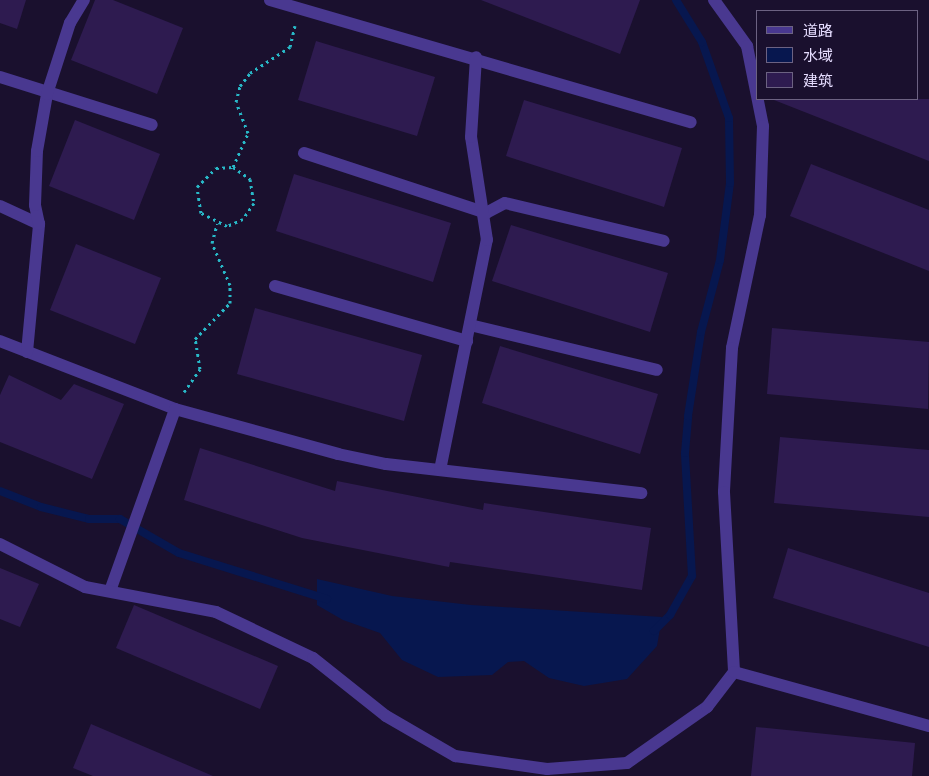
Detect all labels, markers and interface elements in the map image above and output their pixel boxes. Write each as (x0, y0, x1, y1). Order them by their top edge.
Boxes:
legend (756, 10, 919, 100)
text: 道路 (803, 22, 833, 40)
text: 水域 (803, 47, 833, 65)
text: 建筑 (803, 72, 833, 90)

